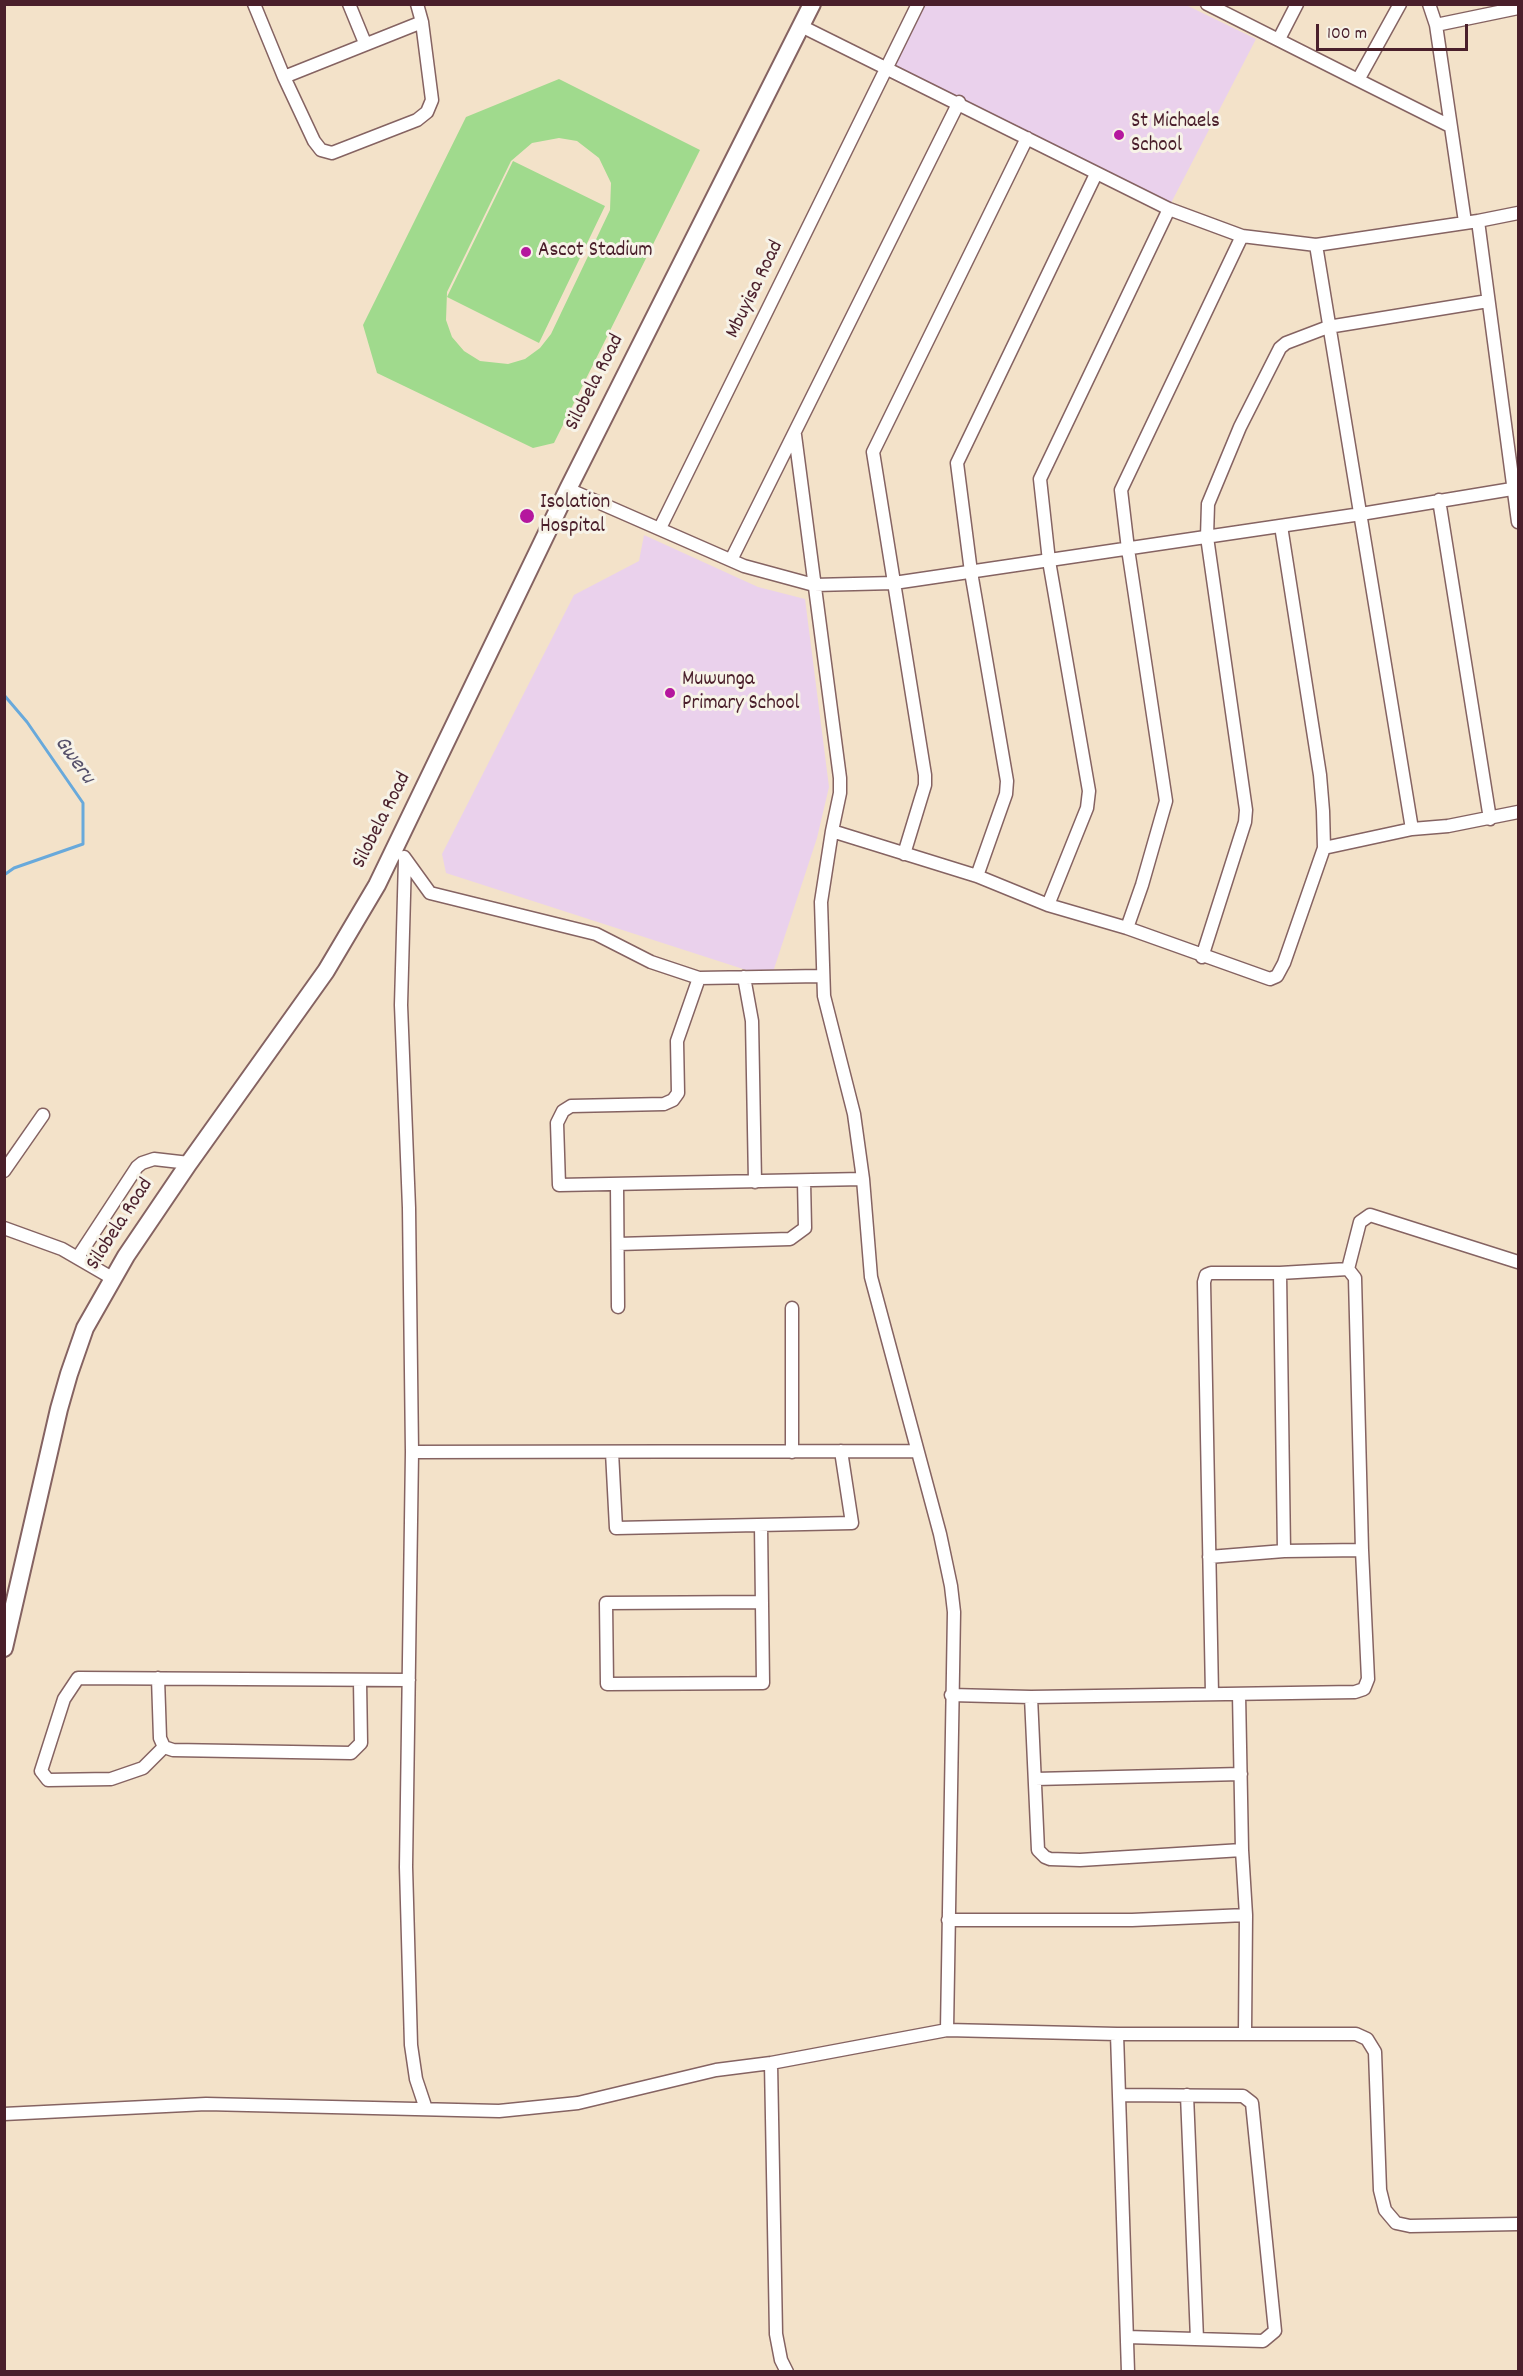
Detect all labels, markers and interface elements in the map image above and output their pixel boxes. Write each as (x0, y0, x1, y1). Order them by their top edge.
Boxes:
scale bar (1319, 12, 1470, 50)
text: 100 m (1327, 22, 1367, 47)
place label: St Michaels School (1131, 110, 1220, 160)
marker: St Michaels School (1112, 128, 1126, 142)
street label: Mbuyisa Road (722, 237, 790, 343)
place label: Ascot Stadium (538, 239, 653, 265)
marker: Ascot Stadium (519, 245, 533, 259)
street label: Silobela Road (561, 331, 631, 435)
place label: Isolation Hospital (540, 491, 610, 541)
marker: Isolation Hospital (518, 507, 536, 525)
place label: Muwunga Primary School (682, 668, 800, 718)
marker: Muwunga Primary School (663, 686, 677, 700)
water label: Gweru (47, 732, 99, 790)
street label: Silobela Road (348, 769, 418, 873)
street label: Silobela Road (82, 1174, 160, 1276)

